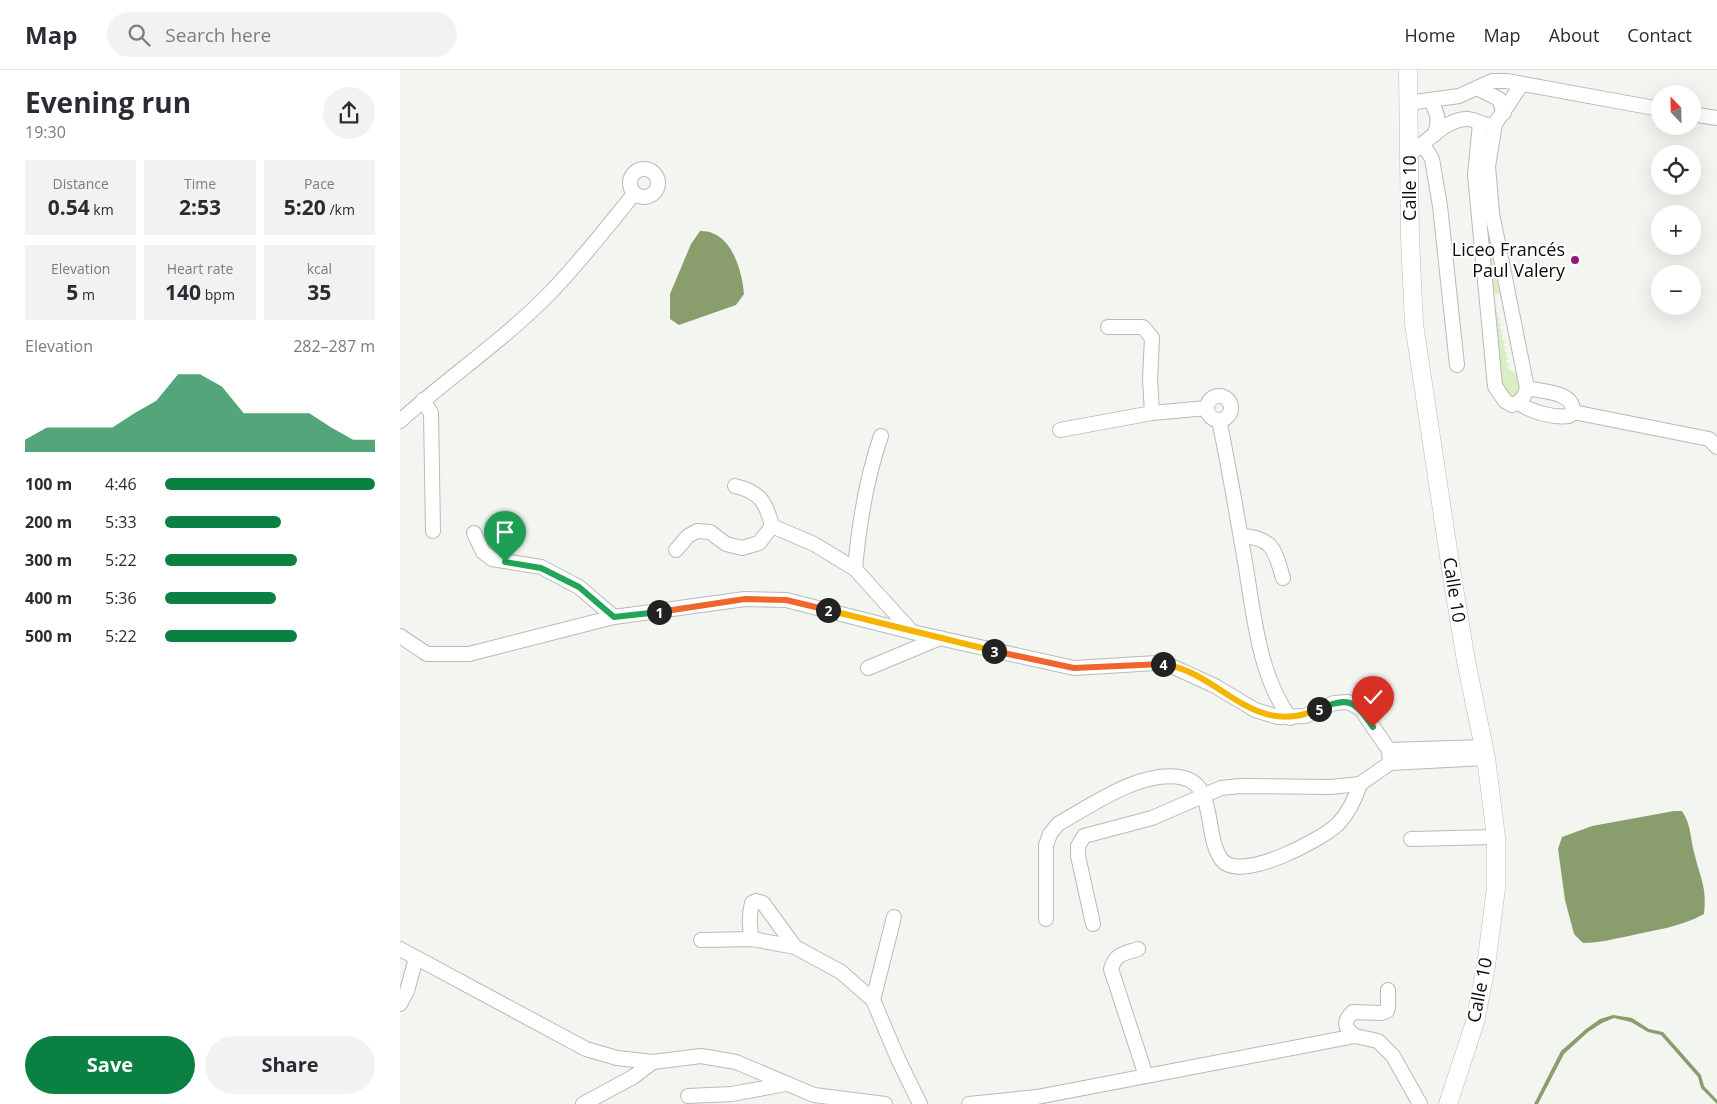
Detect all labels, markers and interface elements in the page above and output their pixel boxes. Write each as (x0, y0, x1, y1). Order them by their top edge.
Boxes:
search box (107, 12, 457, 57)
text: Map (25, 18, 77, 51)
icon: search (125, 21, 153, 49)
text: Search here (165, 22, 271, 48)
text: Home (1405, 23, 1455, 47)
text: Map (1483, 23, 1521, 47)
text: About (1549, 23, 1599, 47)
text: Contact (1627, 23, 1692, 47)
text: Evening run (25, 83, 191, 121)
north arrow (1651, 85, 1701, 135)
map controls (1651, 85, 1701, 315)
button: share (323, 87, 375, 139)
text: 19:30 (25, 121, 66, 143)
button: locate (1651, 145, 1701, 195)
street label: Calle 10 (1397, 155, 1421, 221)
text: Distance (53, 174, 109, 193)
text: Time (184, 174, 216, 193)
text: Pace (304, 174, 335, 193)
text: 0.54 (48, 193, 90, 221)
text: 2:53 (179, 193, 221, 221)
text: 5:20 (284, 193, 326, 221)
text: km (90, 200, 114, 219)
text: /km (326, 200, 355, 219)
button: + (1651, 205, 1701, 255)
place label: Liceo Francés Paul Valery (1452, 237, 1566, 282)
marker: Liceo Francés Paul Valery (1569, 254, 1581, 266)
text: Elevation (51, 259, 110, 278)
text: Heart rate (167, 259, 233, 278)
text: kcal (307, 259, 332, 278)
button: − (1651, 265, 1701, 315)
text: 5 (66, 278, 78, 306)
text: 140 (165, 278, 201, 306)
text: 35 (307, 278, 331, 306)
text: m (78, 285, 95, 304)
text: bpm (201, 285, 235, 304)
text: Elevation (25, 335, 93, 357)
text: 282–287 m (293, 335, 375, 357)
text: 100 m (25, 473, 72, 495)
text: 4:46 (105, 473, 137, 495)
text: 200 m (25, 511, 72, 533)
text: 5:33 (105, 511, 137, 533)
pin (484, 511, 526, 562)
icon: arrive (491, 518, 519, 546)
text: 300 m (25, 549, 72, 571)
text: 5:22 (105, 549, 137, 571)
street label: Calle 10 (1438, 555, 1472, 624)
text: 400 m (25, 587, 72, 609)
text: 5:36 (105, 587, 137, 609)
pin: 2 (816, 598, 840, 622)
pin: 1 (646, 600, 672, 624)
text: 2 (824, 601, 833, 620)
text: 1 (655, 603, 664, 622)
text: 500 m (25, 625, 72, 647)
text: 5:22 (105, 625, 137, 647)
pin: 3 (982, 638, 1006, 664)
text: 3 (990, 642, 999, 661)
pin: 4 (1150, 652, 1176, 676)
text: 4 (1159, 655, 1168, 674)
pin (1352, 676, 1394, 727)
icon: check (1359, 683, 1387, 711)
pin: 5 (1306, 696, 1332, 722)
text: 5 (1315, 700, 1324, 719)
street label: Calle 10 (1461, 955, 1497, 1024)
button: Save (25, 1036, 195, 1094)
button: Share (205, 1036, 375, 1094)

